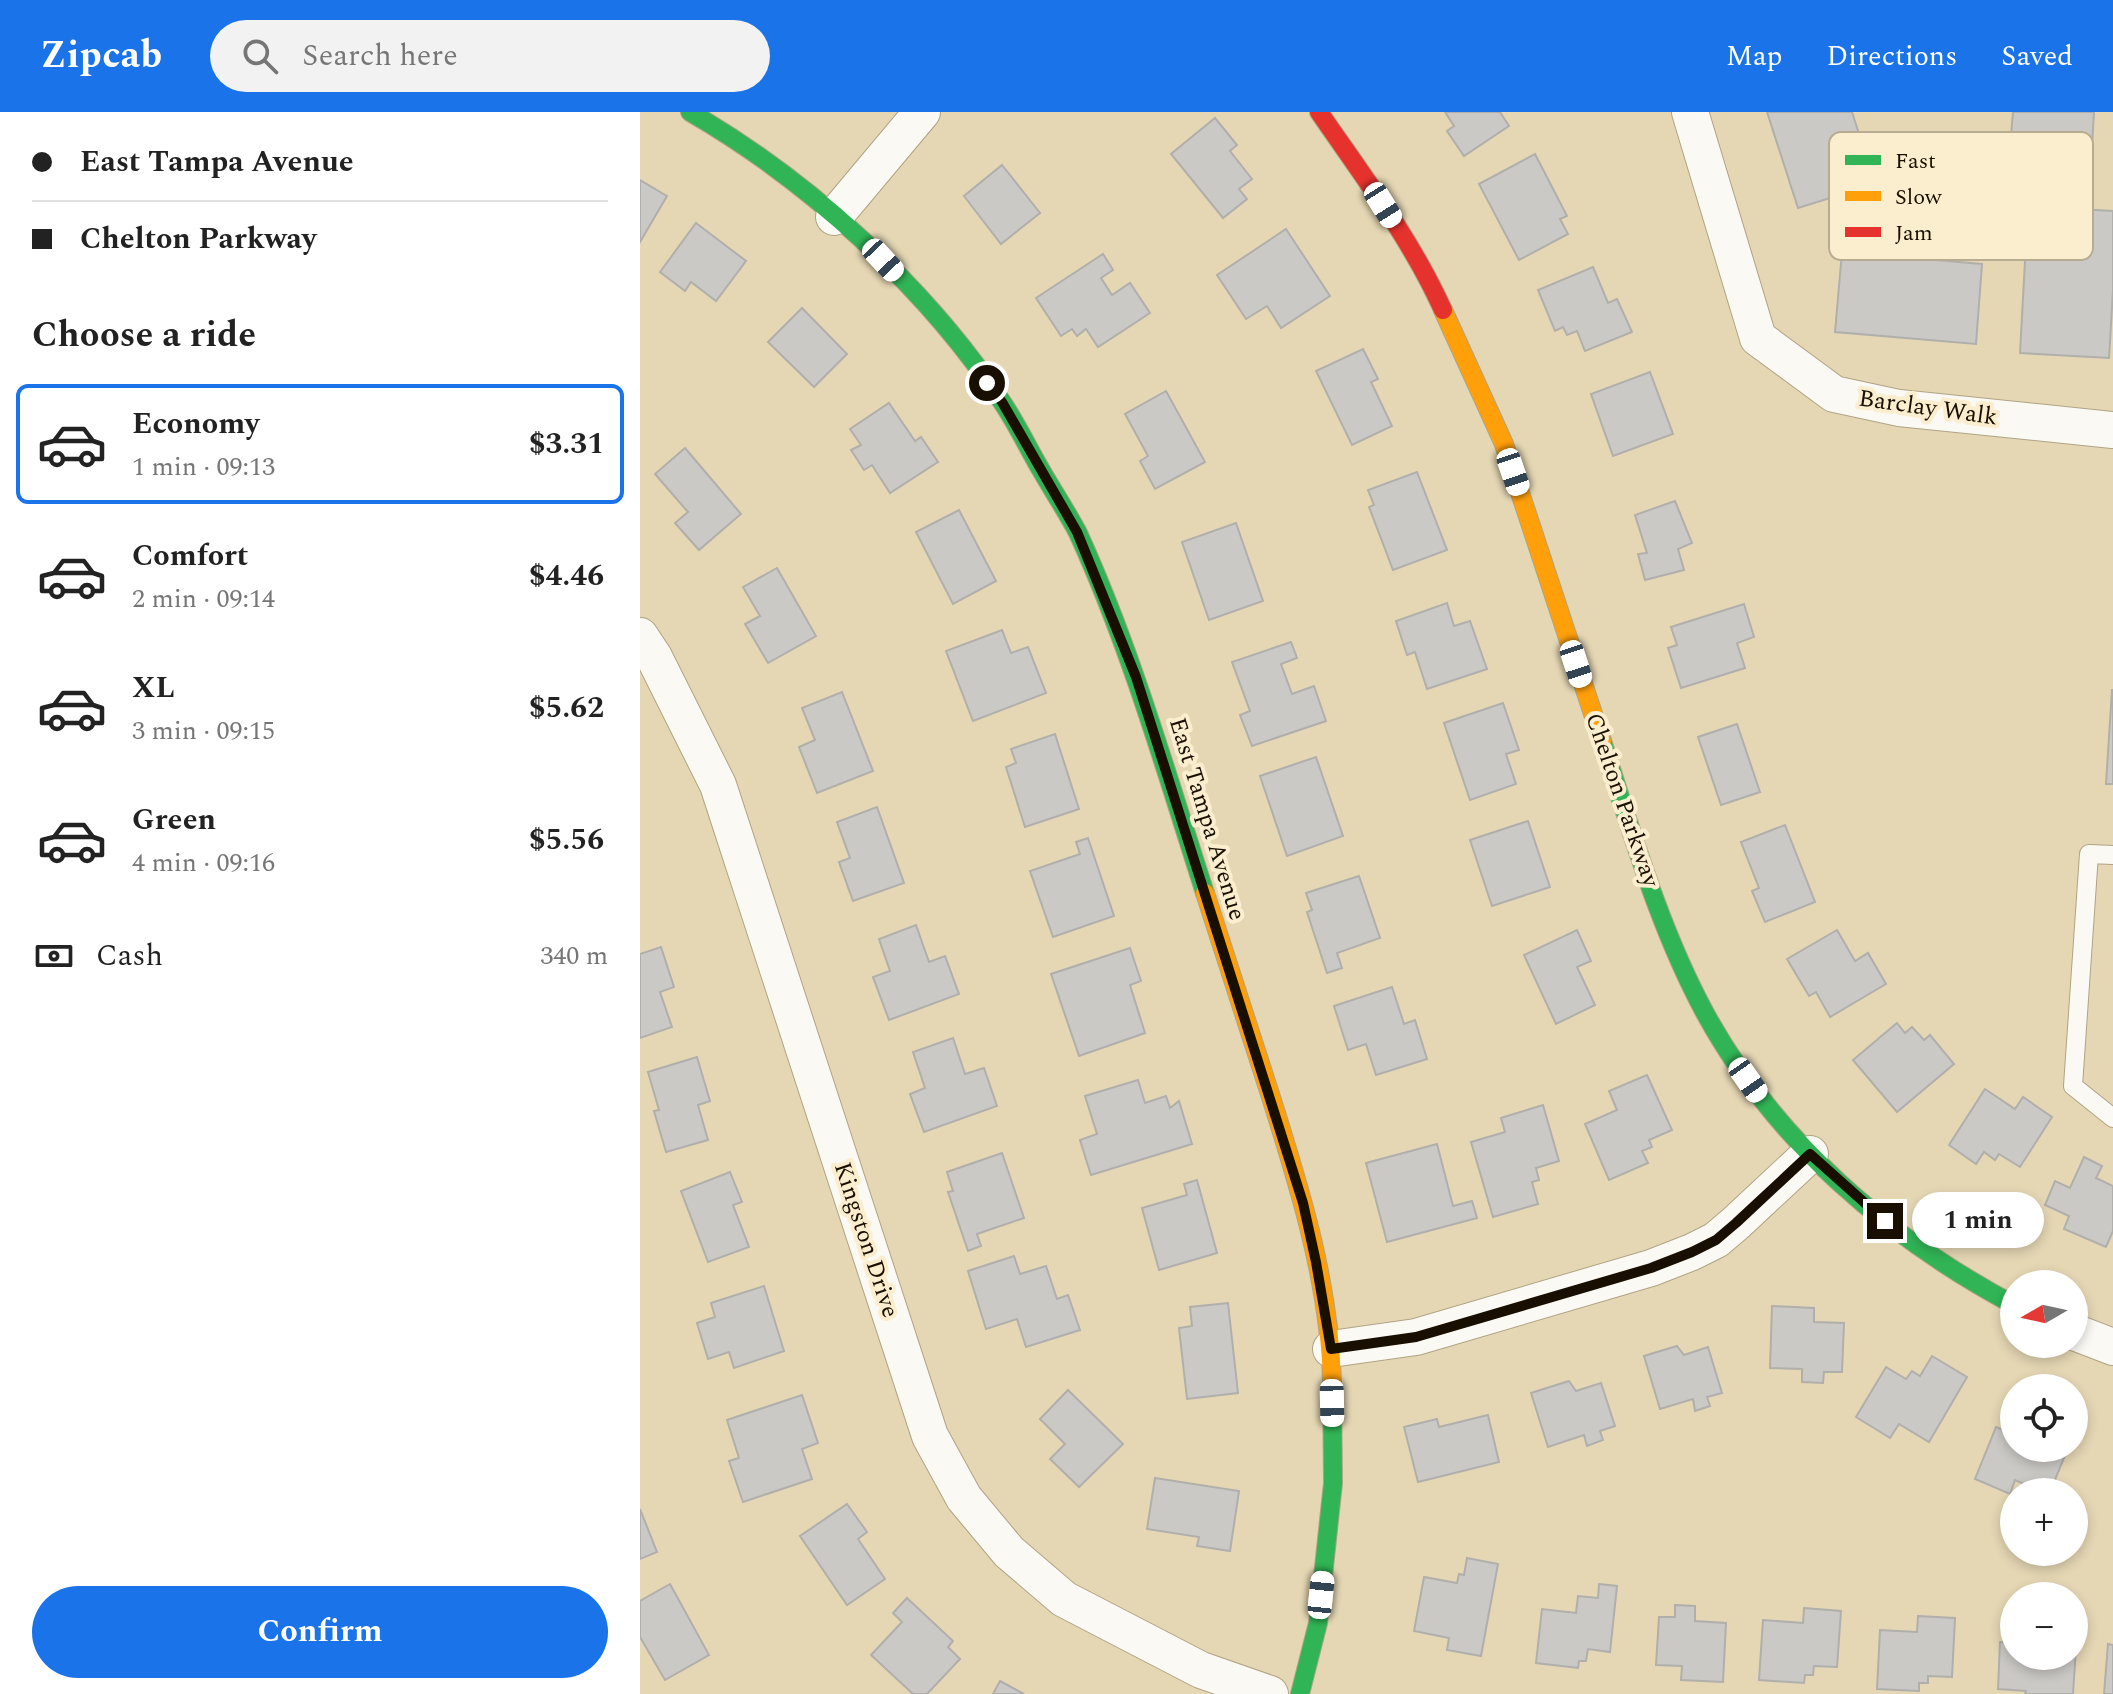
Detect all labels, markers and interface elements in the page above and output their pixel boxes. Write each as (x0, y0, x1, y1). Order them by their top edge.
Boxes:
search box (210, 20, 770, 92)
text: Zipcab (40, 27, 162, 85)
text: Search here (302, 33, 458, 79)
icon: search (238, 34, 282, 78)
text: Map (1726, 35, 1783, 78)
text: Directions (1827, 35, 1957, 78)
text: Saved (2001, 35, 2073, 78)
legend (1829, 132, 2093, 260)
text: East Tampa Avenue (80, 139, 354, 185)
text: Fast (1895, 145, 1936, 178)
car (1360, 178, 1406, 232)
text: Slow (1895, 181, 1943, 214)
text: Chelton Parkway (80, 216, 316, 262)
text: Jam (1895, 217, 1933, 250)
car (858, 234, 908, 286)
text: Choose a ride (32, 308, 256, 363)
route start (969, 365, 1005, 401)
street label: Barclay Walk (1856, 380, 2000, 436)
text: Economy (132, 401, 259, 447)
icon: car (36, 408, 108, 480)
text: $3.31 (529, 421, 604, 467)
car (1494, 445, 1532, 499)
text: 1 min · 09:13 (132, 447, 275, 487)
text: Comfort (132, 533, 248, 579)
icon: car (36, 540, 108, 612)
text: $4.46 (529, 553, 604, 599)
text: 2 min · 09:14 (132, 579, 275, 619)
car (1557, 637, 1595, 691)
text: XL (132, 665, 175, 711)
icon: car (36, 672, 108, 744)
text: $5.62 (529, 685, 604, 731)
street label: Chelton Parkway (1575, 708, 1669, 893)
text: 3 min · 09:15 (132, 711, 275, 751)
street label: East Tampa Avenue (1159, 713, 1255, 925)
text: Green (132, 797, 216, 843)
icon: car (36, 804, 108, 876)
text: $5.56 (529, 817, 604, 863)
text: 4 min · 09:16 (132, 843, 275, 883)
text: Cash (96, 933, 163, 979)
icon: cash (32, 934, 76, 978)
text: 340 m (540, 936, 608, 976)
car (1724, 1053, 1772, 1107)
street label: Kingston Drive (824, 1158, 908, 1322)
callout: 1 min (1913, 1193, 2045, 1249)
text: 1 min (1943, 1200, 2013, 1240)
route end (1867, 1203, 1903, 1239)
north arrow (2000, 1270, 2088, 1358)
map controls (2000, 1270, 2088, 1670)
button: locate (2000, 1374, 2088, 1462)
car (1320, 1379, 1344, 1427)
button: + (2000, 1478, 2088, 1566)
car (1307, 1570, 1335, 1620)
button: − (2000, 1582, 2088, 1670)
button: Confirm (32, 1586, 608, 1678)

